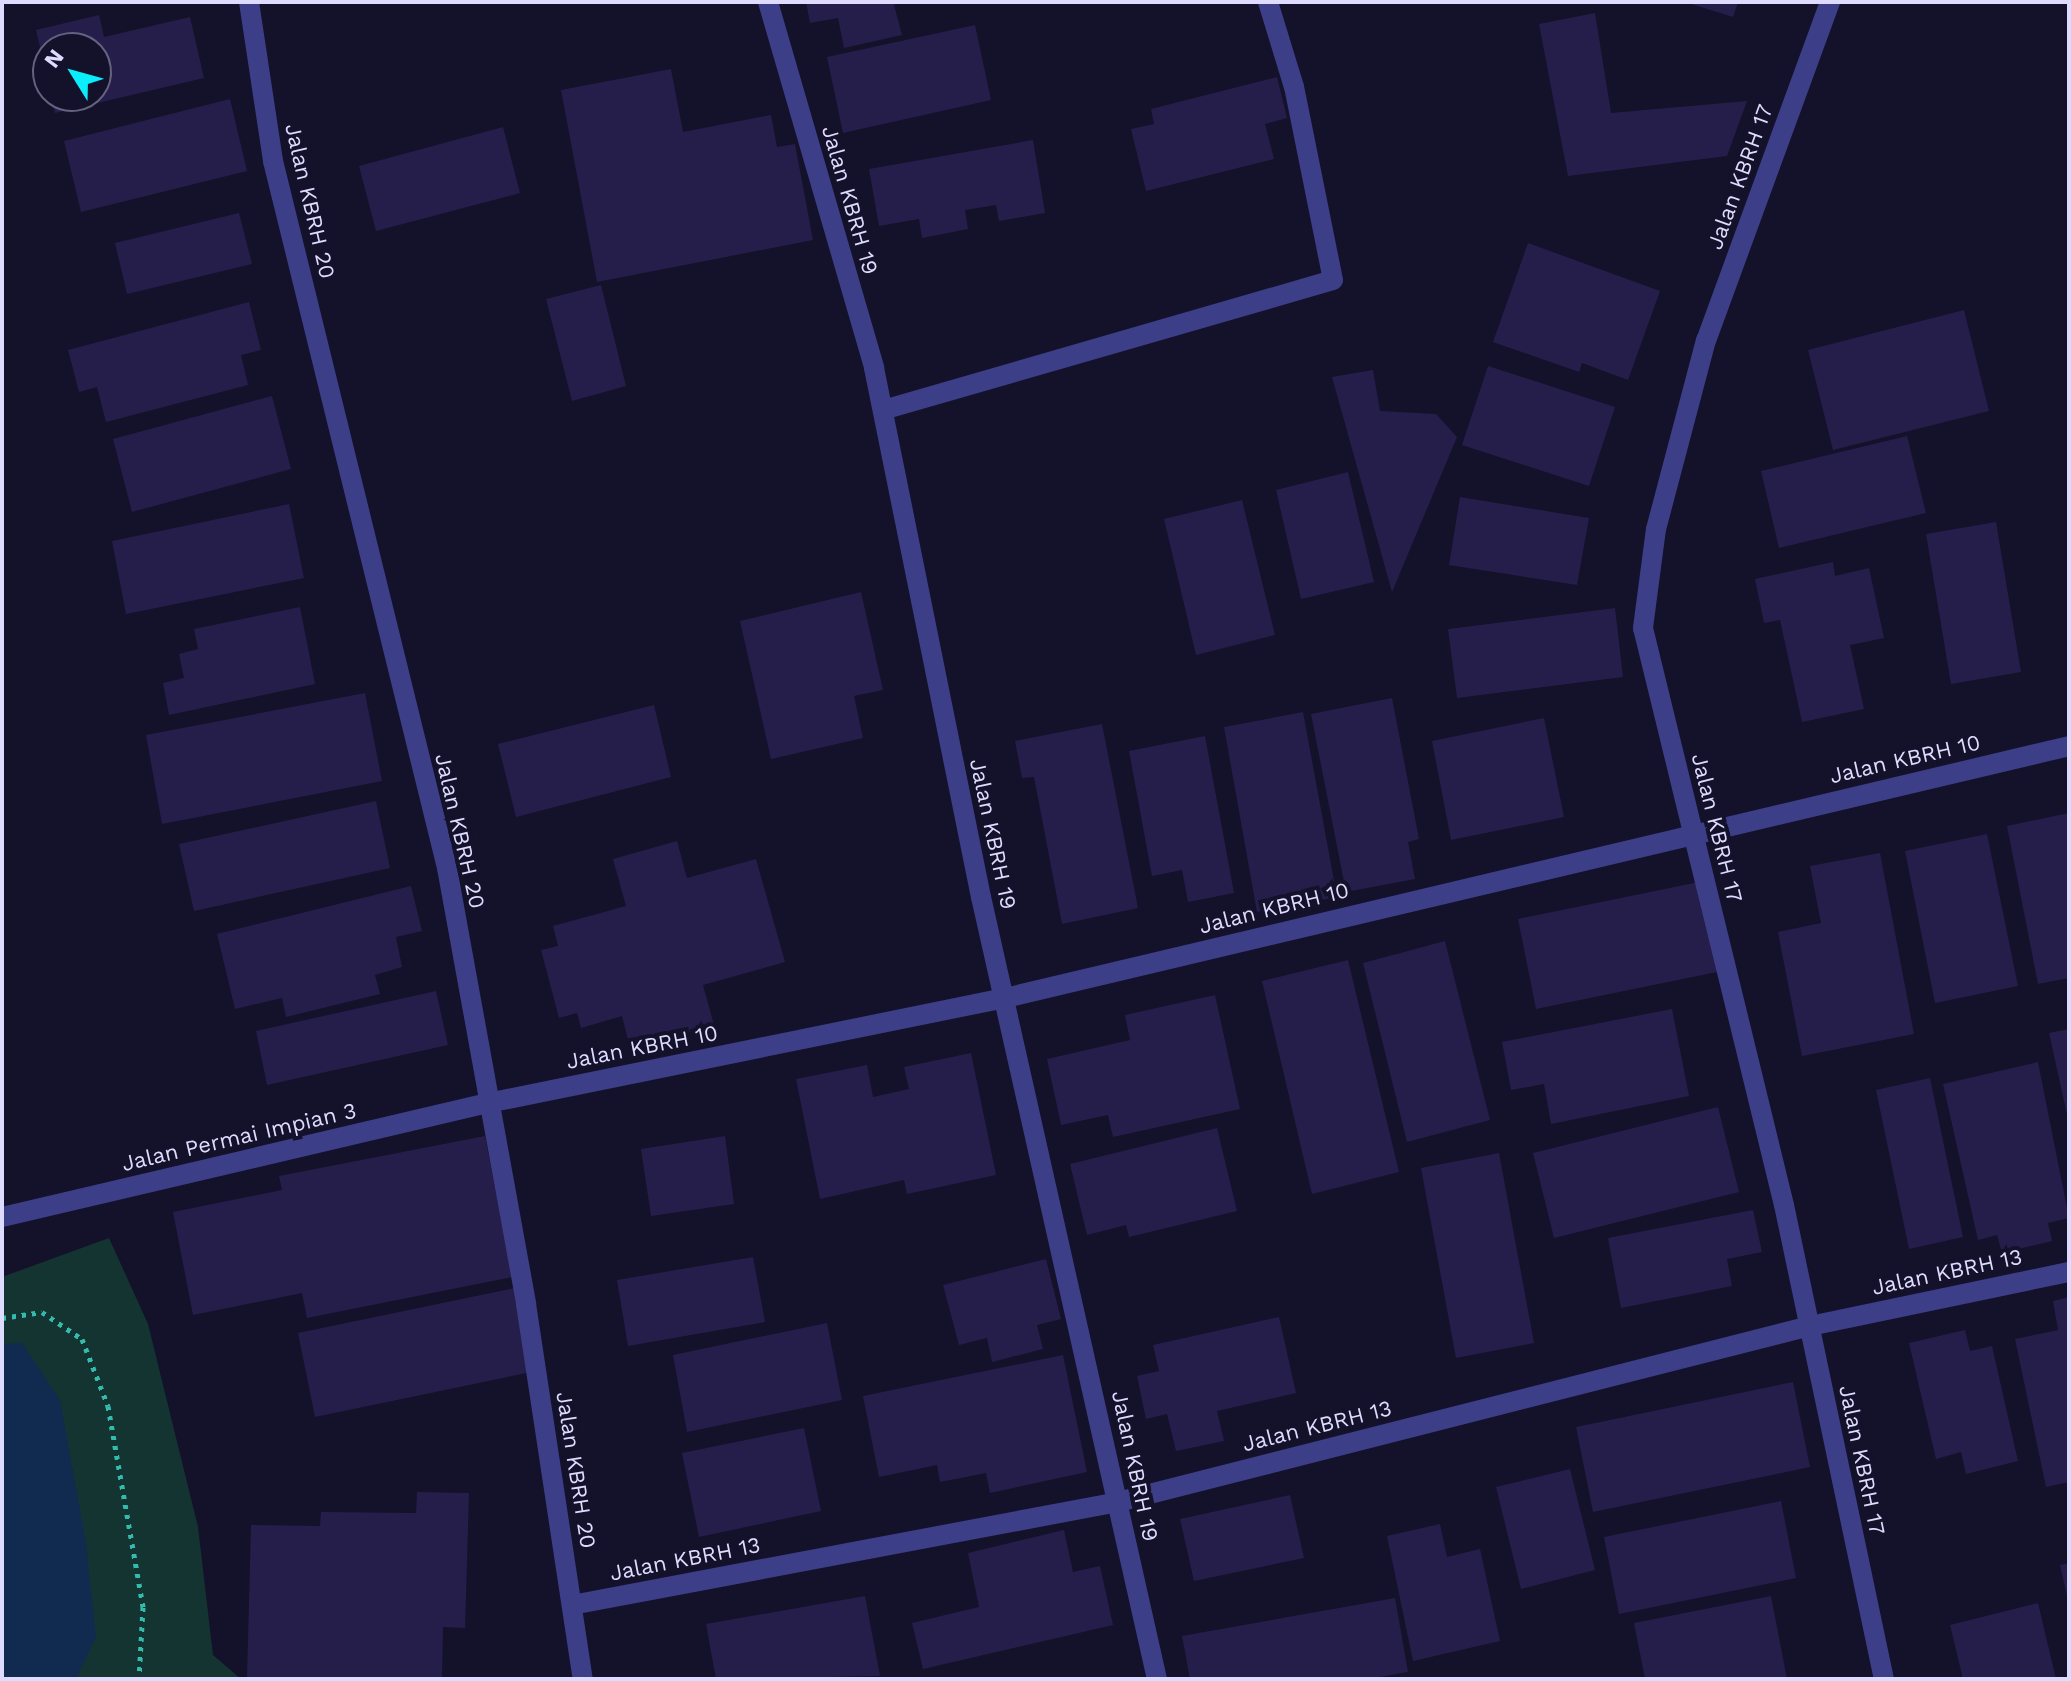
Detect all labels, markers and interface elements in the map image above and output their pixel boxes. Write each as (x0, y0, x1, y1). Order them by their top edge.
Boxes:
north arrow (32, 32, 112, 112)
text: N (39, 44, 69, 72)
street label: Jalan KBRH 17 (1701, 101, 1779, 253)
street label: Jalan KBRH 20 (279, 121, 341, 281)
street label: Jalan KBRH 19 (816, 122, 884, 278)
street label: Jalan KBRH 10 (1827, 729, 1983, 789)
street label: Jalan KBRH 20 (429, 751, 491, 911)
street label: Jalan KBRH 17 (1686, 751, 1748, 905)
street label: Jalan KBRH 19 (964, 756, 1022, 912)
street label: Jalan KBRH 10 (1196, 877, 1352, 939)
street label: Jalan KBRH 10 (564, 1019, 720, 1075)
street label: Jalan Permai Impian 3 (119, 1097, 359, 1177)
street label: Jalan KBRH 13 (1869, 1243, 2025, 1301)
street label: Jalan KBRH 17 (1833, 1383, 1891, 1537)
street label: Jalan KBRH 19 (1106, 1388, 1164, 1544)
street label: Jalan KBRH 20 (551, 1390, 601, 1550)
street label: Jalan KBRH 13 (1239, 1395, 1395, 1457)
street label: Jalan KBRH 13 (607, 1531, 763, 1587)

